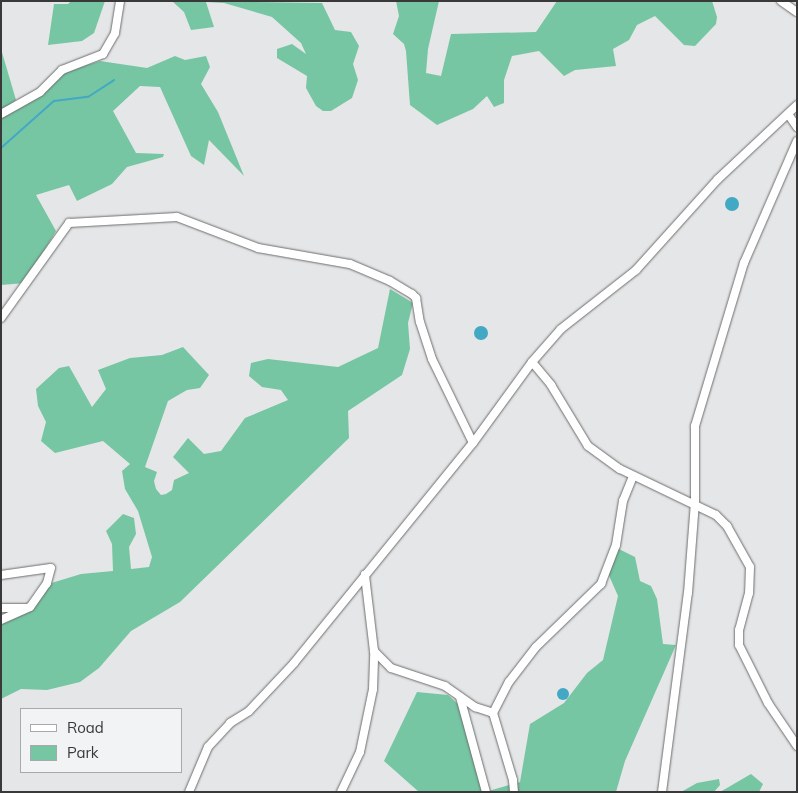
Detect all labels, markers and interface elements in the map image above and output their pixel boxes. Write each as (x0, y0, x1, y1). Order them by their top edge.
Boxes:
legend (20, 708, 182, 773)
text: Road (67, 718, 104, 737)
text: Park (67, 743, 99, 762)

